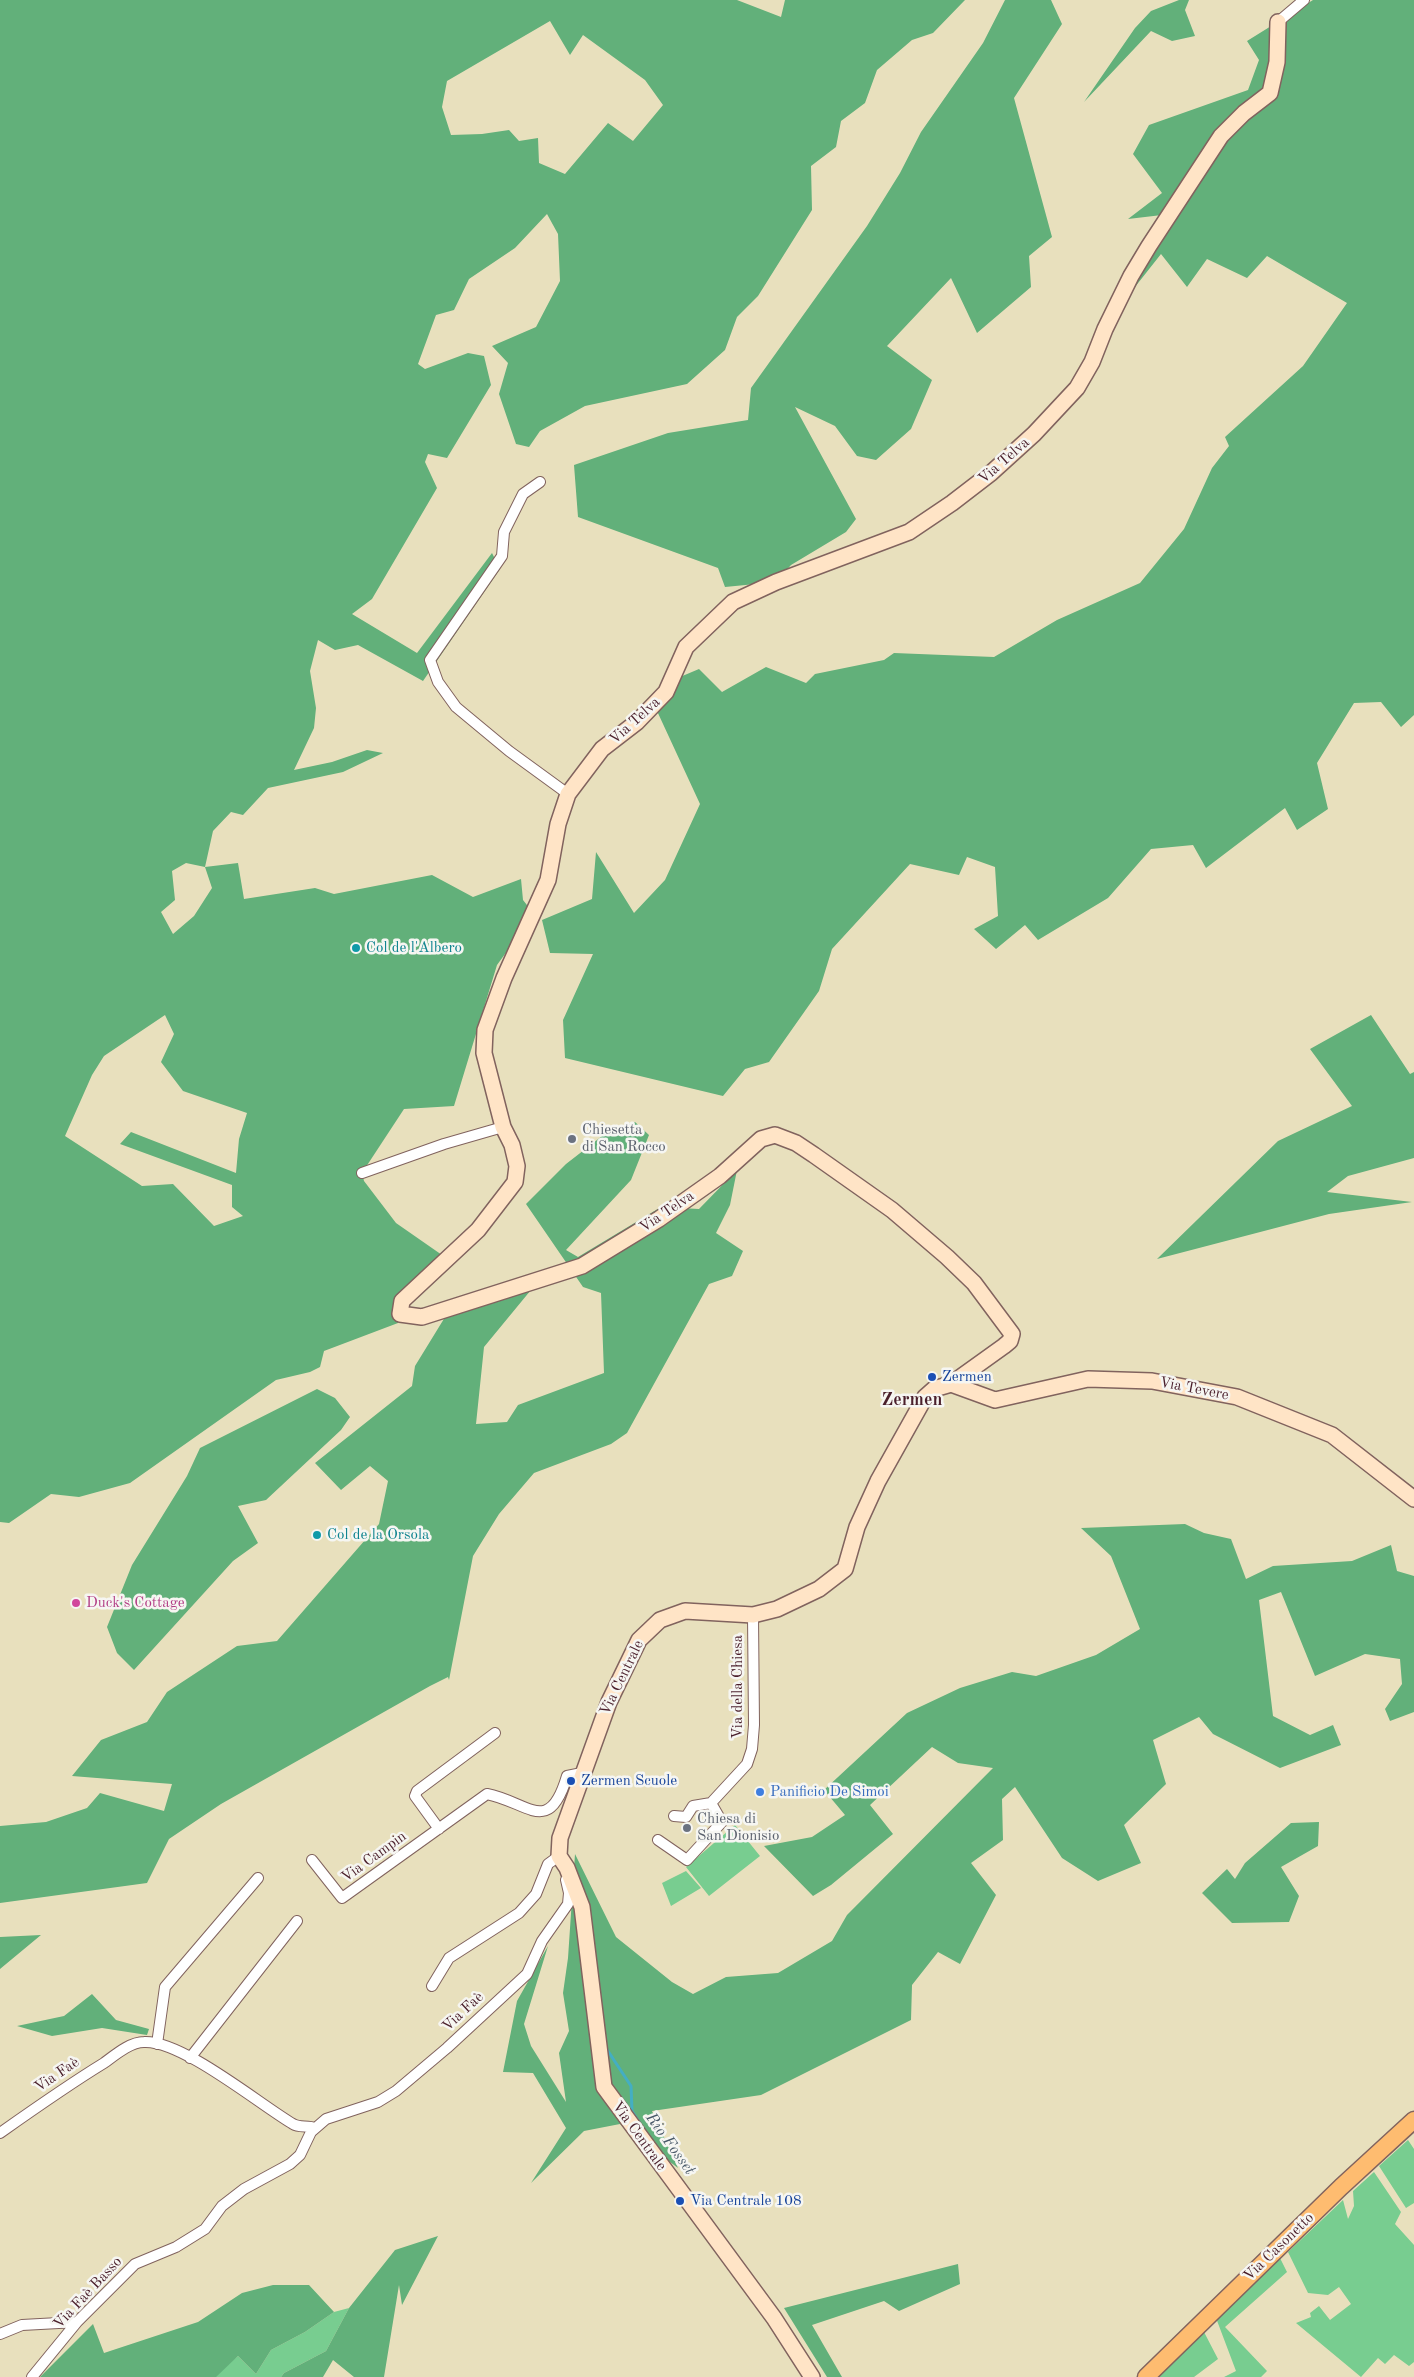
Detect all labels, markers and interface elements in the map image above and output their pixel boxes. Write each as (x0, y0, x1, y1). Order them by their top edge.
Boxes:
street label: Via Telva (975, 434, 1033, 488)
street label: Via Telva (606, 694, 664, 748)
place label: Col de l'Albero (366, 939, 462, 957)
marker: Col de l'Albero (350, 942, 362, 954)
place label: Chiesetta di San Rocco (582, 1121, 666, 1156)
marker: Chiesetta di San Rocco (566, 1133, 578, 1145)
street label: Via Telva (636, 1187, 698, 1237)
place label: Zermen (942, 1368, 992, 1386)
marker: Zermen (926, 1371, 938, 1383)
street label: Via Tevere (1158, 1373, 1230, 1405)
district label: Zermen (882, 1389, 942, 1411)
place label: Col de la Orsola (327, 1526, 429, 1544)
marker: Col de la Orsola (311, 1529, 323, 1541)
place label: Duck's Cottage (86, 1594, 185, 1612)
marker: Duck's Cottage (70, 1597, 82, 1609)
street label: Via della Chiesa (729, 1635, 747, 1739)
street label: Via Centrale (596, 1637, 648, 1719)
place label: Zermen Scuole (581, 1772, 677, 1790)
marker: Zermen Scuole (565, 1775, 577, 1787)
place label: Panificio De Simoi (770, 1783, 889, 1801)
marker: Panificio De Simoi (754, 1786, 766, 1798)
place label: Chiesa di San Dionisio (697, 1810, 779, 1845)
marker: Chiesa di San Dionisio (681, 1822, 693, 1834)
street label: Via Campin (338, 1827, 410, 1887)
street label: Via Faè (439, 1988, 487, 2036)
street label: Via Faè (31, 2054, 83, 2096)
street label: Via Centrale (608, 2098, 670, 2174)
water label: Rio Fosset (641, 2109, 699, 2179)
place label: Via Centrale 108 (690, 2192, 802, 2210)
marker: Via Centrale 108 (674, 2195, 686, 2207)
street label: Via Casonetto (1240, 2209, 1318, 2285)
street label: Via Faè Basso (50, 2253, 126, 2333)

